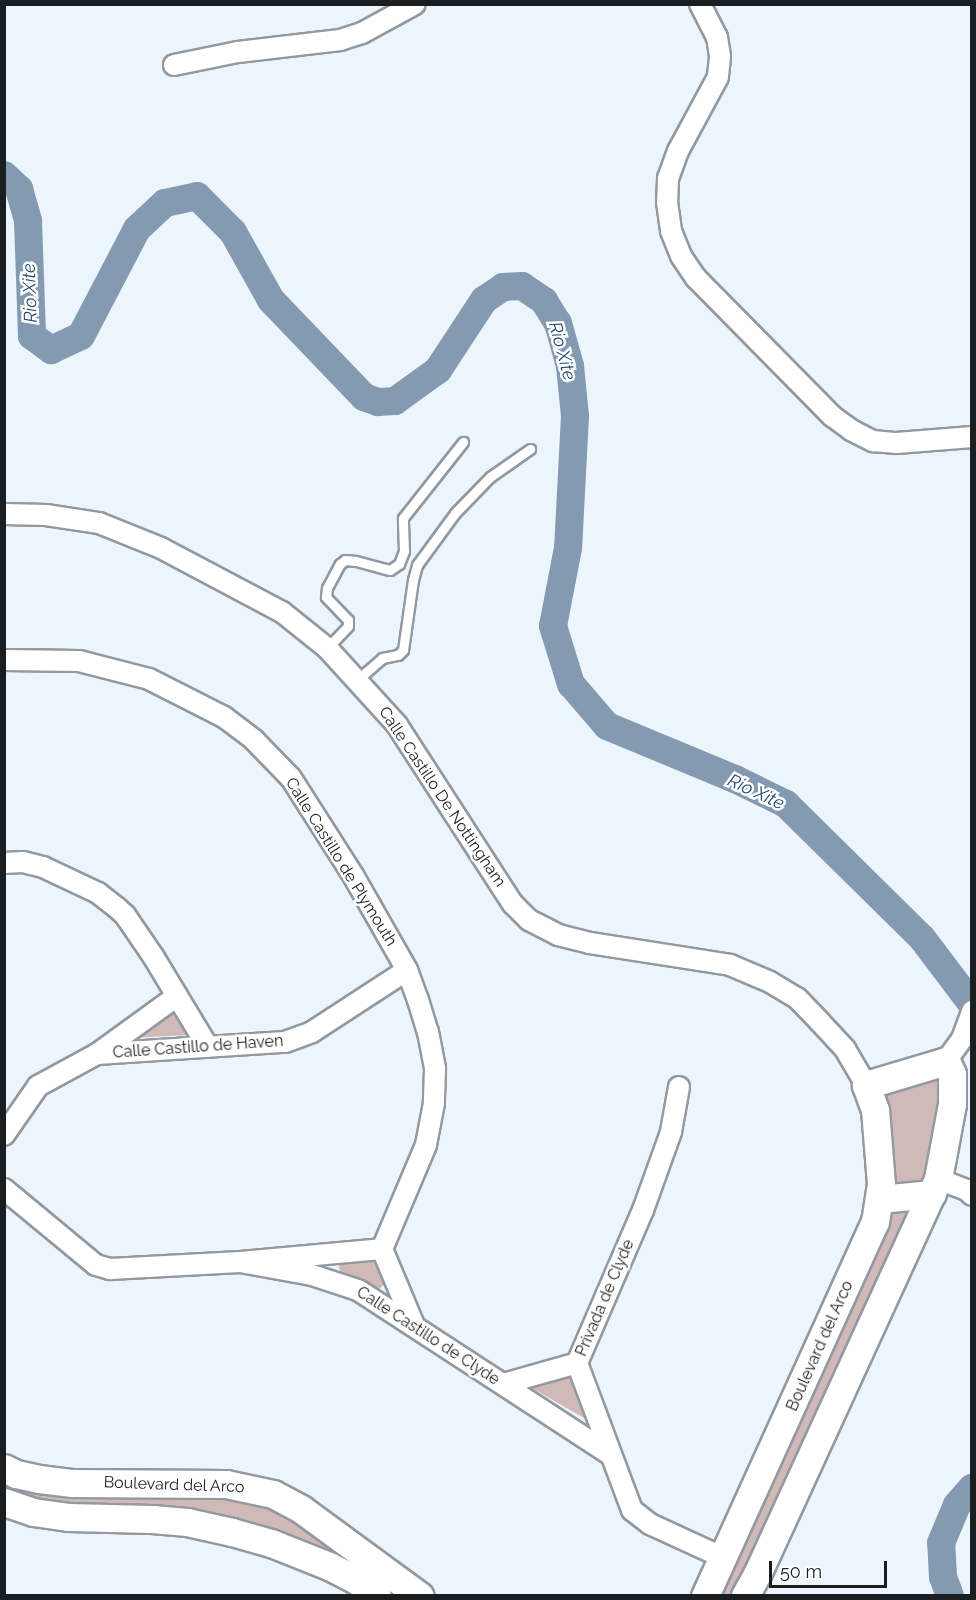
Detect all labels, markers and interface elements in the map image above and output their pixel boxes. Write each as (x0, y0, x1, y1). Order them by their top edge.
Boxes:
water label: Rio Xite (18, 263, 42, 323)
water label: Rio Xite (544, 319, 580, 383)
street label: Calle Castillo De Nottingham (374, 703, 510, 891)
water label: Rio Xite (724, 770, 788, 814)
street label: Calle Castillo de Plymouth (281, 774, 401, 950)
street label: Calle Castillo de Haven (112, 1031, 284, 1063)
street label: Privada de Clyde (572, 1237, 638, 1359)
street label: Boulevard del Arco (782, 1277, 858, 1415)
street label: Calle Castillo de Clyde (353, 1283, 503, 1389)
street label: Boulevard del Arco (103, 1473, 245, 1497)
scale bar (772, 1549, 890, 1587)
text: 50 m (780, 1561, 822, 1582)

